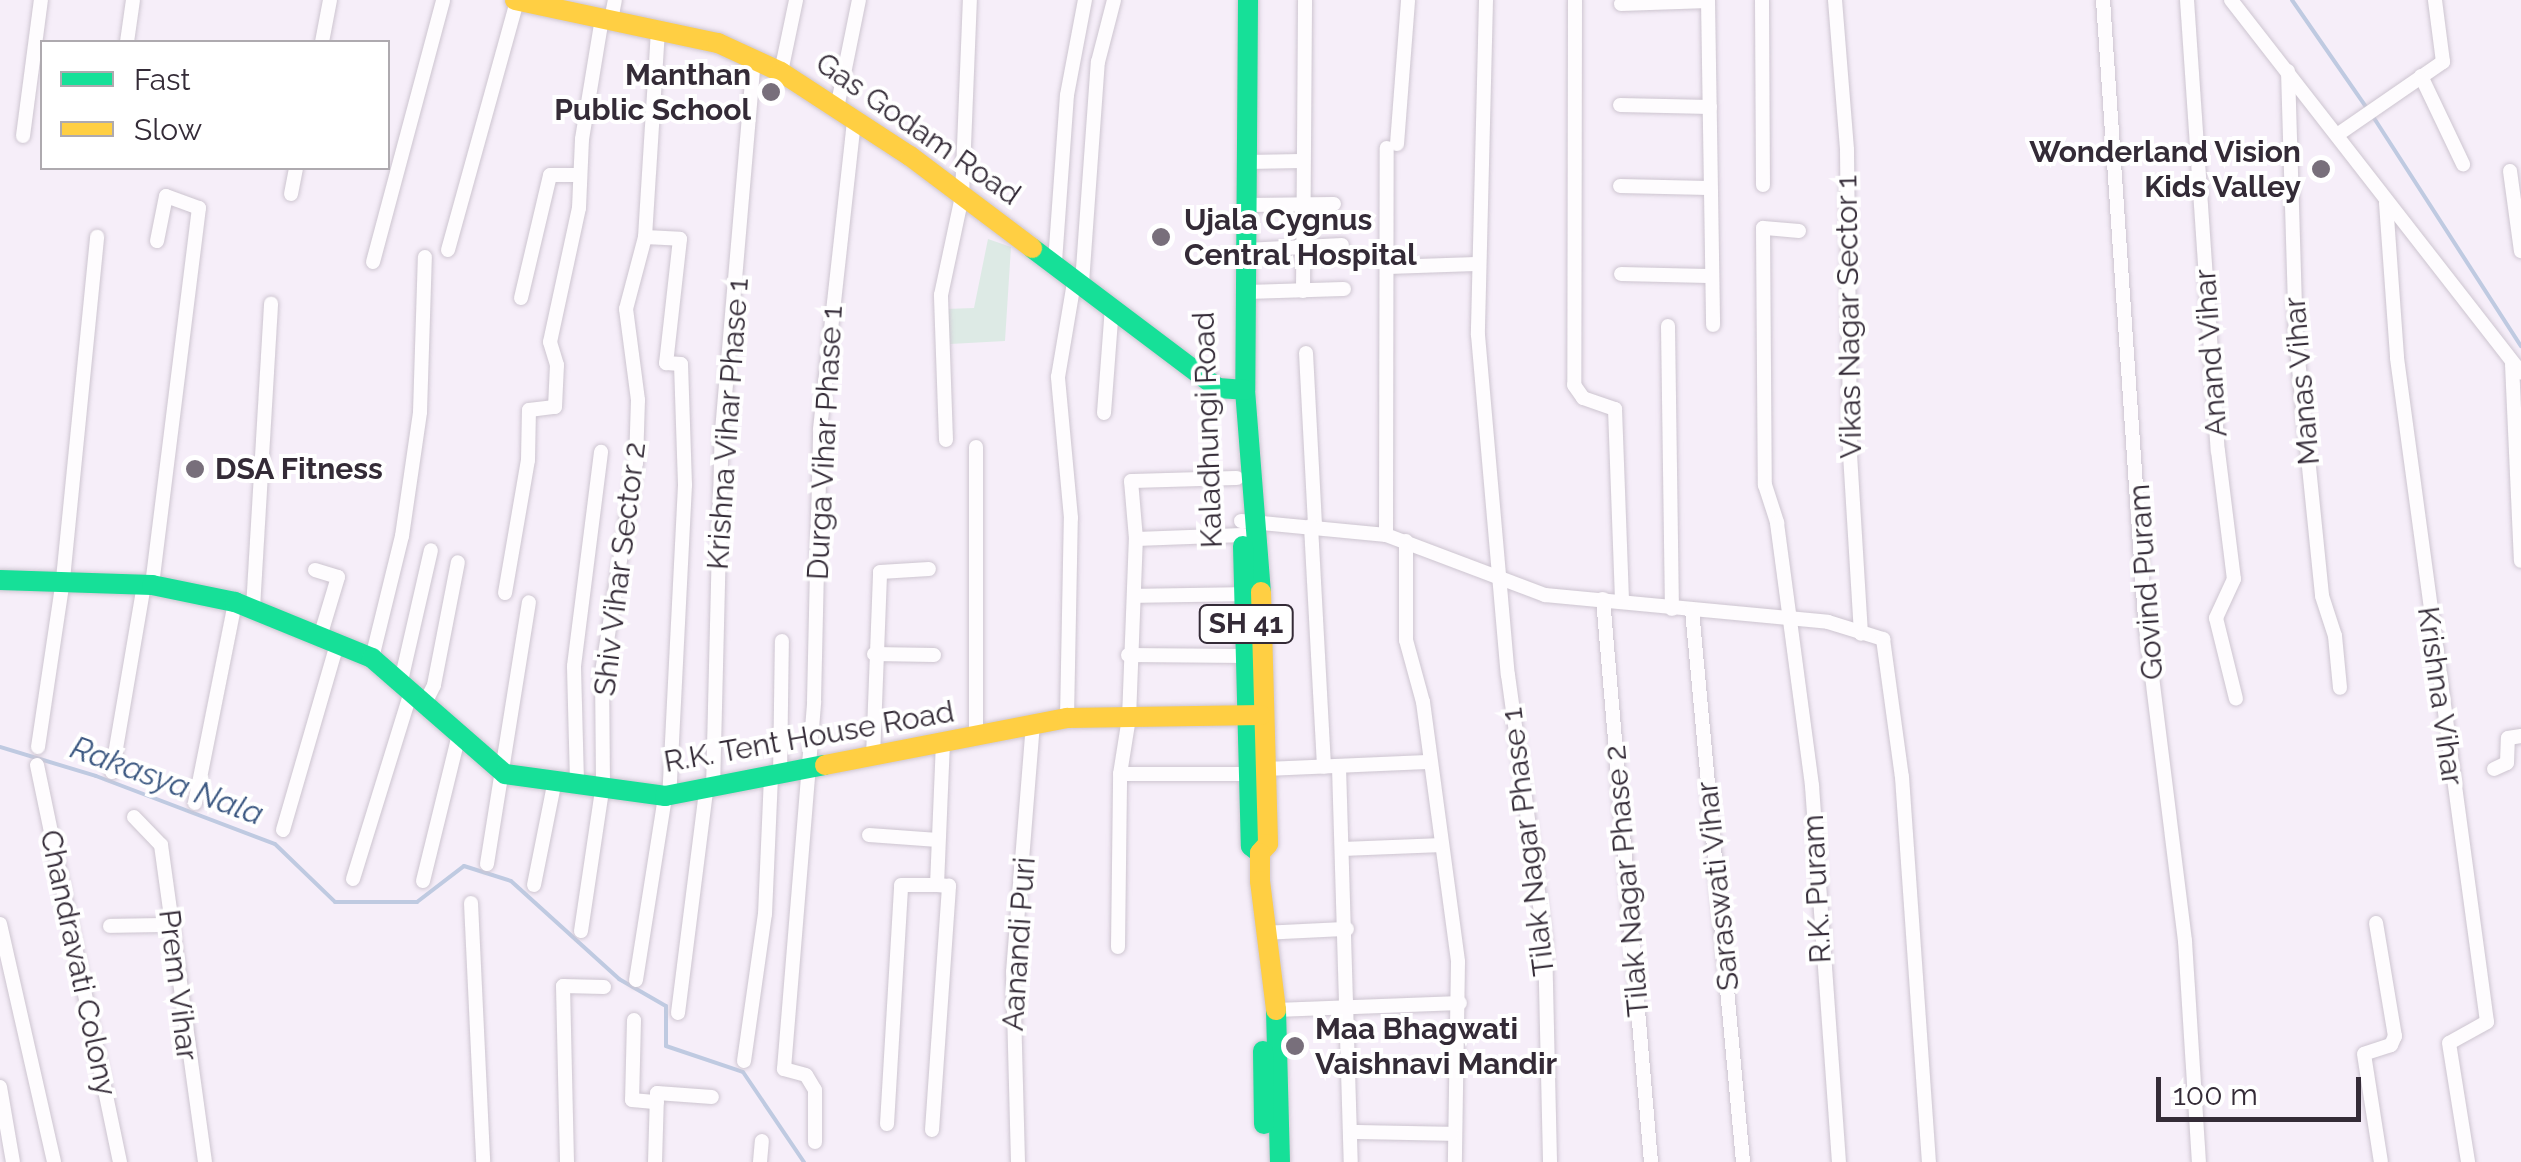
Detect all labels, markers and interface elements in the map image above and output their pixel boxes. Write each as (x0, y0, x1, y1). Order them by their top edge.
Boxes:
legend (40, 40, 390, 170)
street label: Gas Godam Road (809, 45, 1027, 213)
place label: Manthan Public School (554, 57, 751, 128)
text: Fast (134, 62, 191, 97)
marker: Manthan Public School (760, 81, 782, 103)
text: Slow (134, 112, 202, 147)
place label: Wonderland Vision Kids Valley (2028, 134, 2301, 204)
marker: Wonderland Vision Kids Valley (2310, 158, 2332, 180)
street label: Vikas Nagar Sector 1 (1829, 174, 1869, 460)
place label: Ujala Cygnus Central Hospital (1184, 202, 1417, 272)
marker: Ujala Cygnus Central Hospital (1148, 224, 1174, 250)
street label: Anand Vihar (2187, 267, 2235, 439)
street label: Krishna Vihar Phase 1 (700, 276, 756, 572)
street label: Manas Vihar (2277, 295, 2327, 467)
street label: Durga Vihar Phase 1 (800, 304, 850, 582)
street label: Kaladhungi Road (1186, 311, 1230, 549)
street label: Shiv Vihar Sector 2 (586, 438, 654, 700)
place label: DSA Fitness (215, 451, 384, 487)
marker: DSA Fitness (184, 458, 206, 480)
street label: Govind Puram (2121, 483, 2171, 681)
road number: SH 41 (1198, 601, 1294, 647)
street label: Krishna Vihar (2410, 604, 2470, 788)
street label: R.K. Tent House Road (661, 694, 957, 780)
street label: Tilak Nagar Phase 1 (1494, 706, 1562, 978)
water label: Rakasya Nala (65, 728, 269, 834)
street label: Tilak Nagar Phase 2 (1597, 743, 1657, 1019)
street label: Saraswati Vihar (1689, 779, 1747, 993)
street label: R.K. Puram (1795, 814, 1839, 964)
street label: Chandravati Colony (32, 827, 124, 1099)
street label: Aanandi Puri (995, 856, 1043, 1032)
street label: Prem Vihar (151, 907, 205, 1063)
place label: Maa Bhagwati Vaishnavi Mandir (1315, 1011, 1557, 1082)
marker: Maa Bhagwati Vaishnavi Mandir (1284, 1035, 1306, 1057)
scale bar (2161, 1057, 2366, 1119)
text: 100 m (2173, 1077, 2258, 1112)

